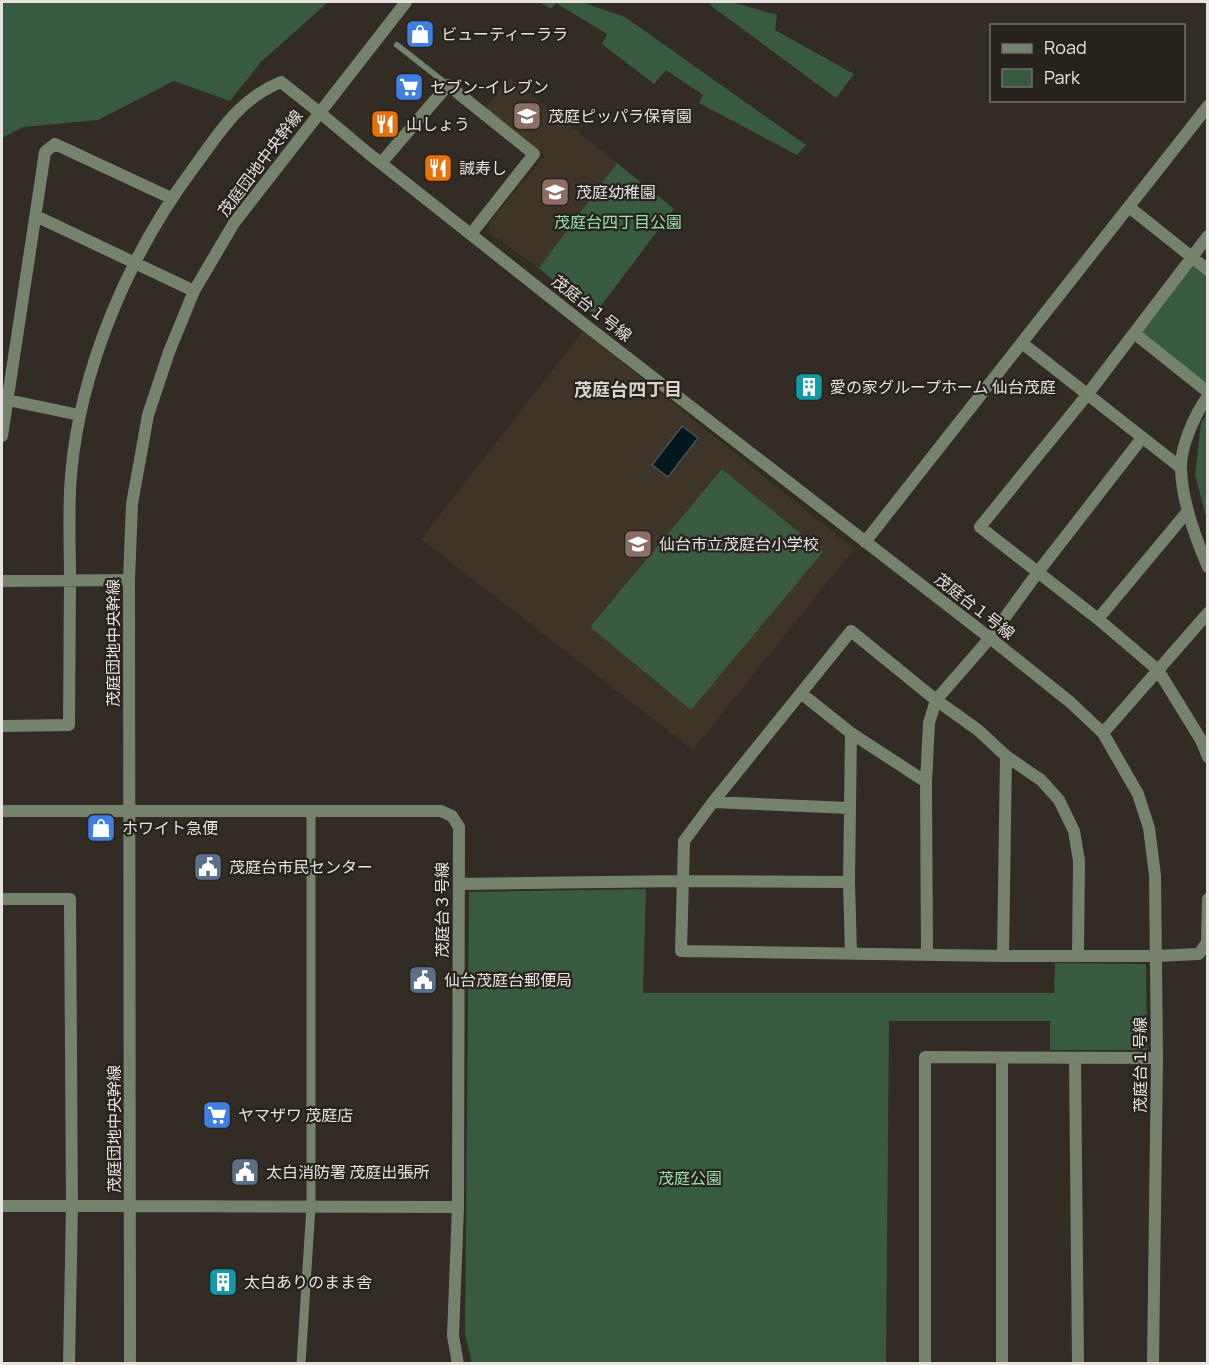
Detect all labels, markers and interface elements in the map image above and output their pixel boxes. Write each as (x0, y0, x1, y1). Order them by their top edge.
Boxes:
shop icon: ビューティーララ (404, 18, 436, 50)
place label: ビューティーララ (441, 23, 568, 45)
legend (990, 24, 1185, 102)
text: Road (1044, 35, 1087, 59)
text: Park (1044, 65, 1081, 89)
supermarket icon: セブン-イレブン (393, 71, 425, 103)
place label: セブン-イレブン (430, 76, 549, 98)
school or university icon: 茂庭ピッパラ保育園 (511, 100, 543, 132)
street label: 茂庭団地中央幹線 (213, 105, 307, 221)
place label: 茂庭ピッパラ保育園 (548, 105, 692, 127)
restaurant icon: 山しょう (369, 108, 401, 140)
place label: 山しょう (406, 113, 470, 135)
restaurant icon: 誠寿し (422, 152, 454, 184)
place label: 誠寿し (459, 157, 507, 179)
school or university icon: 茂庭幼稚園 (539, 176, 571, 208)
place label: 茂庭幼稚園 (576, 181, 656, 203)
park label: 茂庭台四丁目公園 (554, 211, 682, 233)
street label: 茂庭台１号線 (547, 270, 637, 346)
building icon: 愛の家グループホーム 仙台茂庭 (793, 371, 825, 403)
place label: 愛の家グループホーム 仙台茂庭 (830, 376, 1056, 398)
district label: 茂庭台四丁目 (574, 377, 682, 401)
school or university icon: 仙台市立茂庭台小学校 (622, 528, 654, 560)
place label: 仙台市立茂庭台小学校 (659, 533, 819, 555)
street label: 茂庭台１号線 (930, 568, 1020, 644)
street label: 茂庭団地中央幹線 (102, 579, 124, 707)
shop icon: ホワイト急便 (85, 812, 117, 844)
place label: ホワイト急便 (122, 817, 218, 839)
public building icon: 茂庭台市民センター (192, 851, 224, 883)
place label: 茂庭台市民センター (229, 856, 373, 878)
street label: 茂庭台３号線 (431, 862, 453, 958)
public building icon: 仙台茂庭台郵便局 (407, 964, 439, 996)
place label: 仙台茂庭台郵便局 (444, 969, 572, 991)
street label: 茂庭台１号線 (1129, 1017, 1151, 1113)
street label: 茂庭団地中央幹線 (103, 1065, 125, 1193)
supermarket icon: ヤマザワ 茂庭店 (201, 1099, 233, 1131)
place label: ヤマザワ 茂庭店 (238, 1104, 353, 1126)
public building icon: 太白消防署 茂庭出張所 (229, 1156, 261, 1188)
place label: 太白消防署 茂庭出張所 (266, 1161, 429, 1183)
park label: 茂庭公園 (658, 1167, 722, 1189)
building icon: 太白ありのまま舎 (207, 1266, 239, 1298)
place label: 太白ありのまま舎 (244, 1271, 372, 1293)

